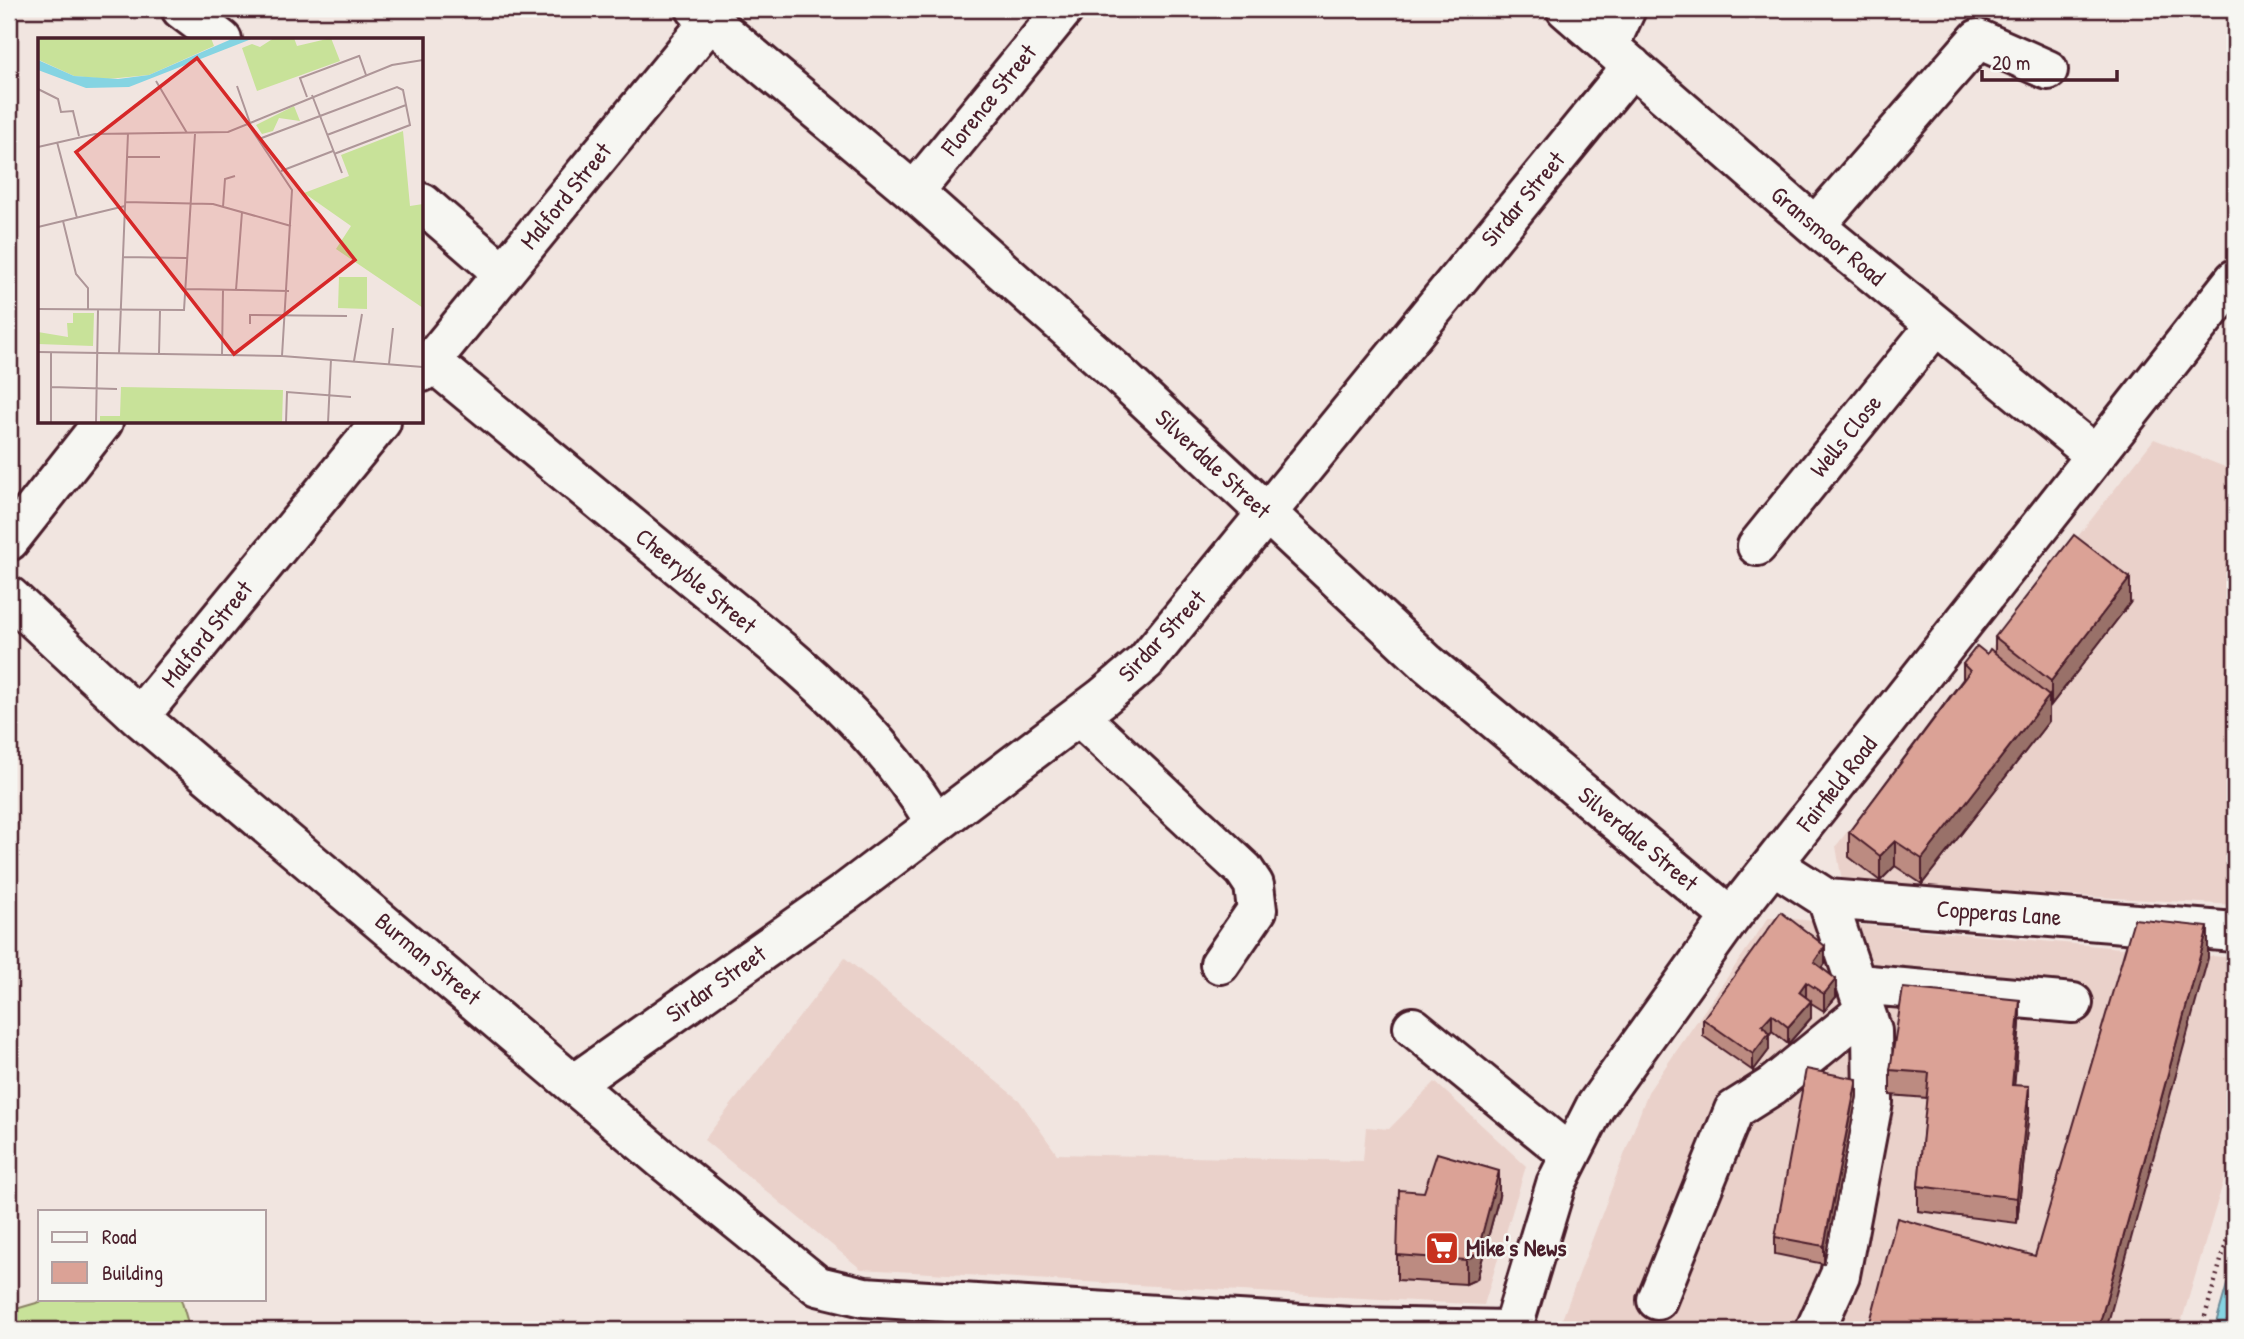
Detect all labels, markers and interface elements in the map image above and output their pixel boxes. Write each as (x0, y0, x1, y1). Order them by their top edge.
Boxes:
street label: Florence Street (933, 36, 1044, 163)
inset map (38, 38, 424, 424)
scale bar (1982, 38, 2116, 82)
text: 20 m (1992, 48, 2030, 77)
street label: Malford Street (512, 135, 619, 255)
street label: Sirdar Street (1473, 143, 1572, 253)
street label: Gransmoor Road (1765, 178, 1893, 292)
street label: Wells Close (1802, 387, 1889, 483)
street label: Silverdale Street (1149, 401, 1279, 526)
street label: Cheeryble Street (629, 520, 765, 641)
street label: Malford Street (153, 573, 260, 693)
street label: Sirdar Street (1110, 582, 1213, 688)
street label: Fairfield Road (1788, 729, 1884, 838)
street label: Silverdale Street (1572, 779, 1706, 898)
street label: Copperas Lane (1936, 892, 2063, 932)
street label: Burman Street (369, 905, 489, 1012)
street label: Sirdar Street (659, 937, 772, 1029)
legend (38, 1210, 266, 1300)
text: Road (102, 1222, 136, 1251)
supermarket icon: Mike's News (1423, 1229, 1461, 1267)
place label: Mike's News (1466, 1231, 1567, 1263)
text: Building (102, 1258, 163, 1287)

